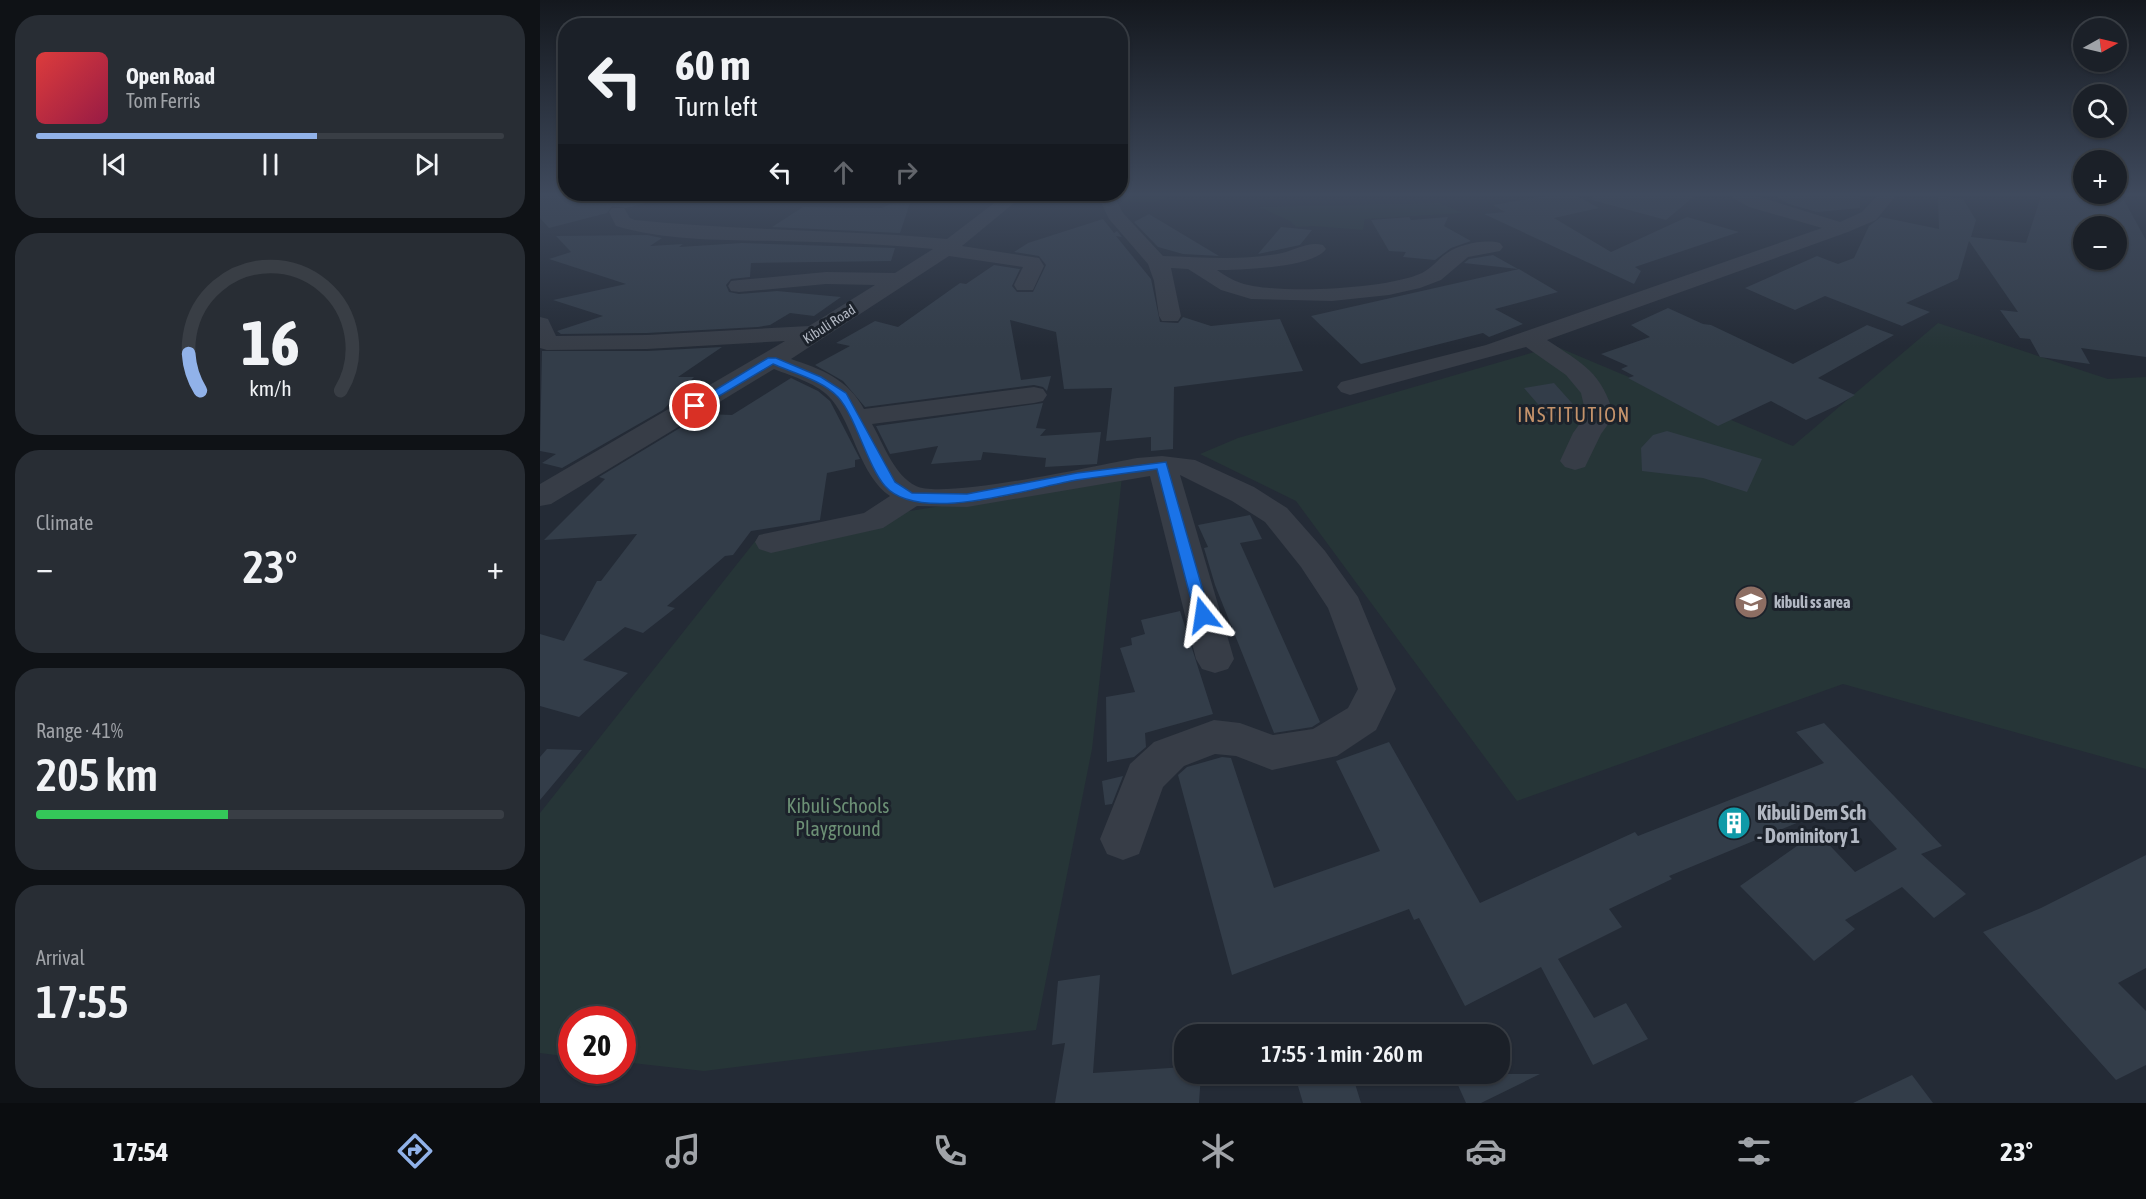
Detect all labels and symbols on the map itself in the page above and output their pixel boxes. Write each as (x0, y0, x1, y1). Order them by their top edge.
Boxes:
north arrow (2073, 18, 2127, 72)
street label: Kibuli Road (800, 301, 858, 347)
pin (669, 380, 720, 431)
district label: INSTITUTION (1517, 403, 1631, 426)
position arrow (1171, 583, 1235, 647)
school or university icon: kibuli ss area (1733, 584, 1769, 620)
place label: kibuli ss area (1774, 593, 1850, 611)
park label: Kibuli Schools Playground (787, 794, 889, 840)
place label: Kibuli Dem Sch - Dominitory 1 (1757, 801, 1866, 847)
building icon: Kibuli Dem Sch - Dominitory 1 (1716, 805, 1752, 841)
speed limit sign: 20 (558, 1006, 636, 1084)

